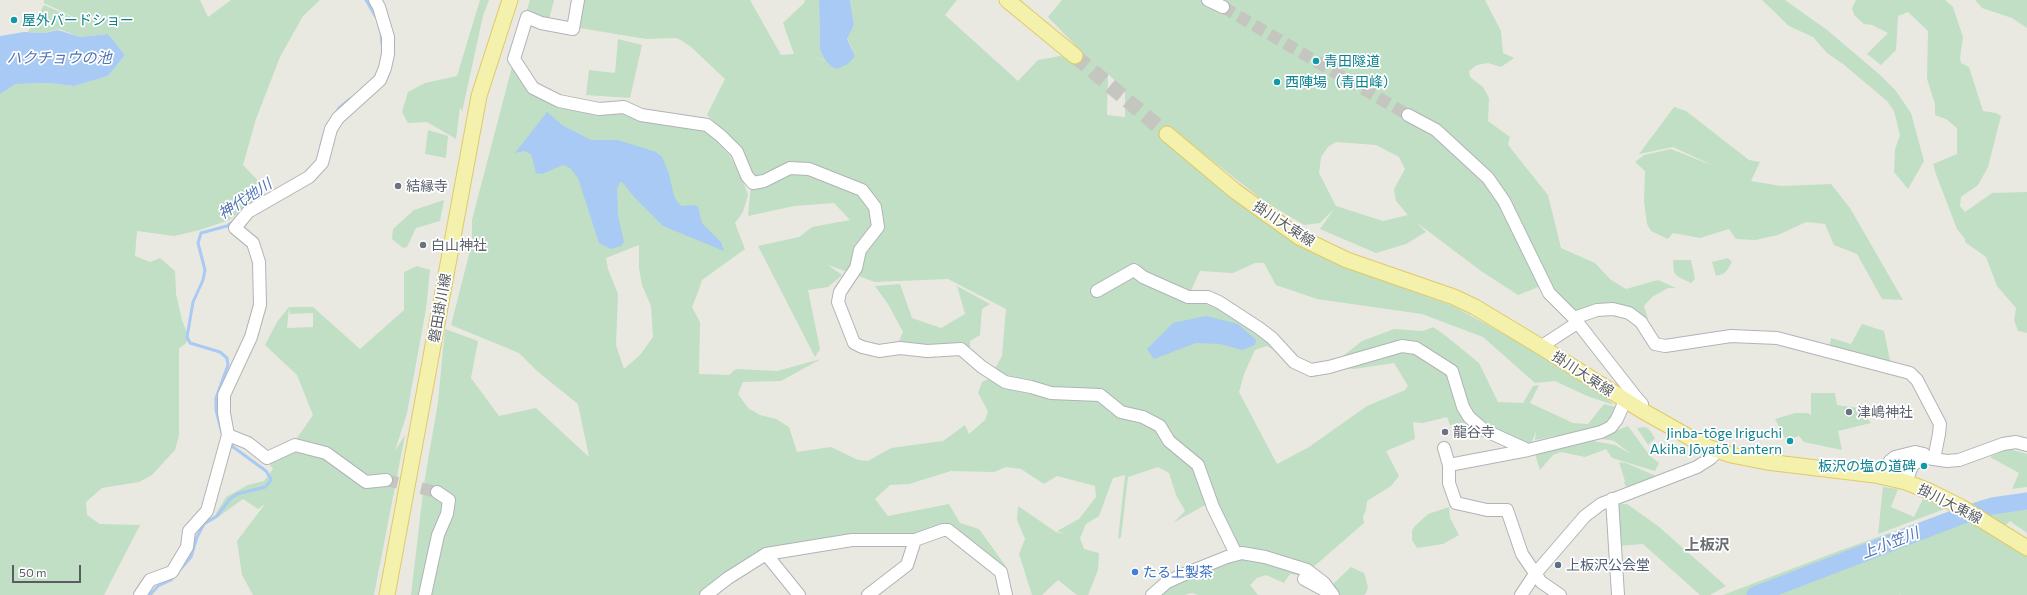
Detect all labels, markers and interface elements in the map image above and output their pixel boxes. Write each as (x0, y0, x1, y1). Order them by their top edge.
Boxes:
place label: 屋外バードショー (22, 12, 134, 28)
marker: 屋外バードショー (9, 15, 19, 25)
water label: ハクチョウの池 (7, 49, 111, 67)
place label: 青田隧道 (1324, 53, 1380, 69)
marker: 青田隧道 (1311, 56, 1321, 66)
place label: 西陣場（青田峰） (1285, 74, 1397, 90)
marker: 西陣場（青田峰） (1272, 77, 1282, 87)
water label: 神代地川 (215, 175, 275, 223)
place label: 結縁寺 (406, 178, 448, 194)
marker: 結縁寺 (393, 181, 403, 191)
street label: 掛川大東線 (1250, 198, 1318, 250)
place label: 白山神社 (431, 237, 487, 253)
marker: 白山神社 (418, 240, 428, 250)
street label: 磐田掛川線 (426, 272, 454, 344)
street label: 掛川大東線 (1549, 348, 1617, 400)
place label: 津嶋神社 (1857, 404, 1913, 420)
marker: 津嶋神社 (1844, 407, 1854, 417)
place label: 龍谷寺 (1453, 424, 1495, 440)
place label: Jinba-tōge Iriguchi Akiha Jōyatō Lantern (1650, 425, 1782, 458)
marker: 龍谷寺 (1440, 427, 1450, 437)
marker: Jinba-tōge Iriguchi Akiha Jōyatō Lantern (1785, 436, 1795, 446)
place label: 板沢の塩の道碑 (1818, 458, 1916, 474)
marker: 板沢の塩の道碑 (1919, 461, 1929, 471)
street label: 掛川大東線 (1915, 481, 1985, 527)
water label: 上小笠川 (1859, 524, 1921, 562)
district label: 上板沢 (1685, 536, 1729, 554)
scale bar (14, 557, 83, 583)
place label: 上板沢公会堂 (1566, 557, 1650, 573)
marker: 上板沢公会堂 (1553, 560, 1563, 570)
place label: たる上製茶 (1143, 564, 1213, 580)
text: 50 m (19, 565, 47, 579)
marker: たる上製茶 (1130, 567, 1140, 577)

